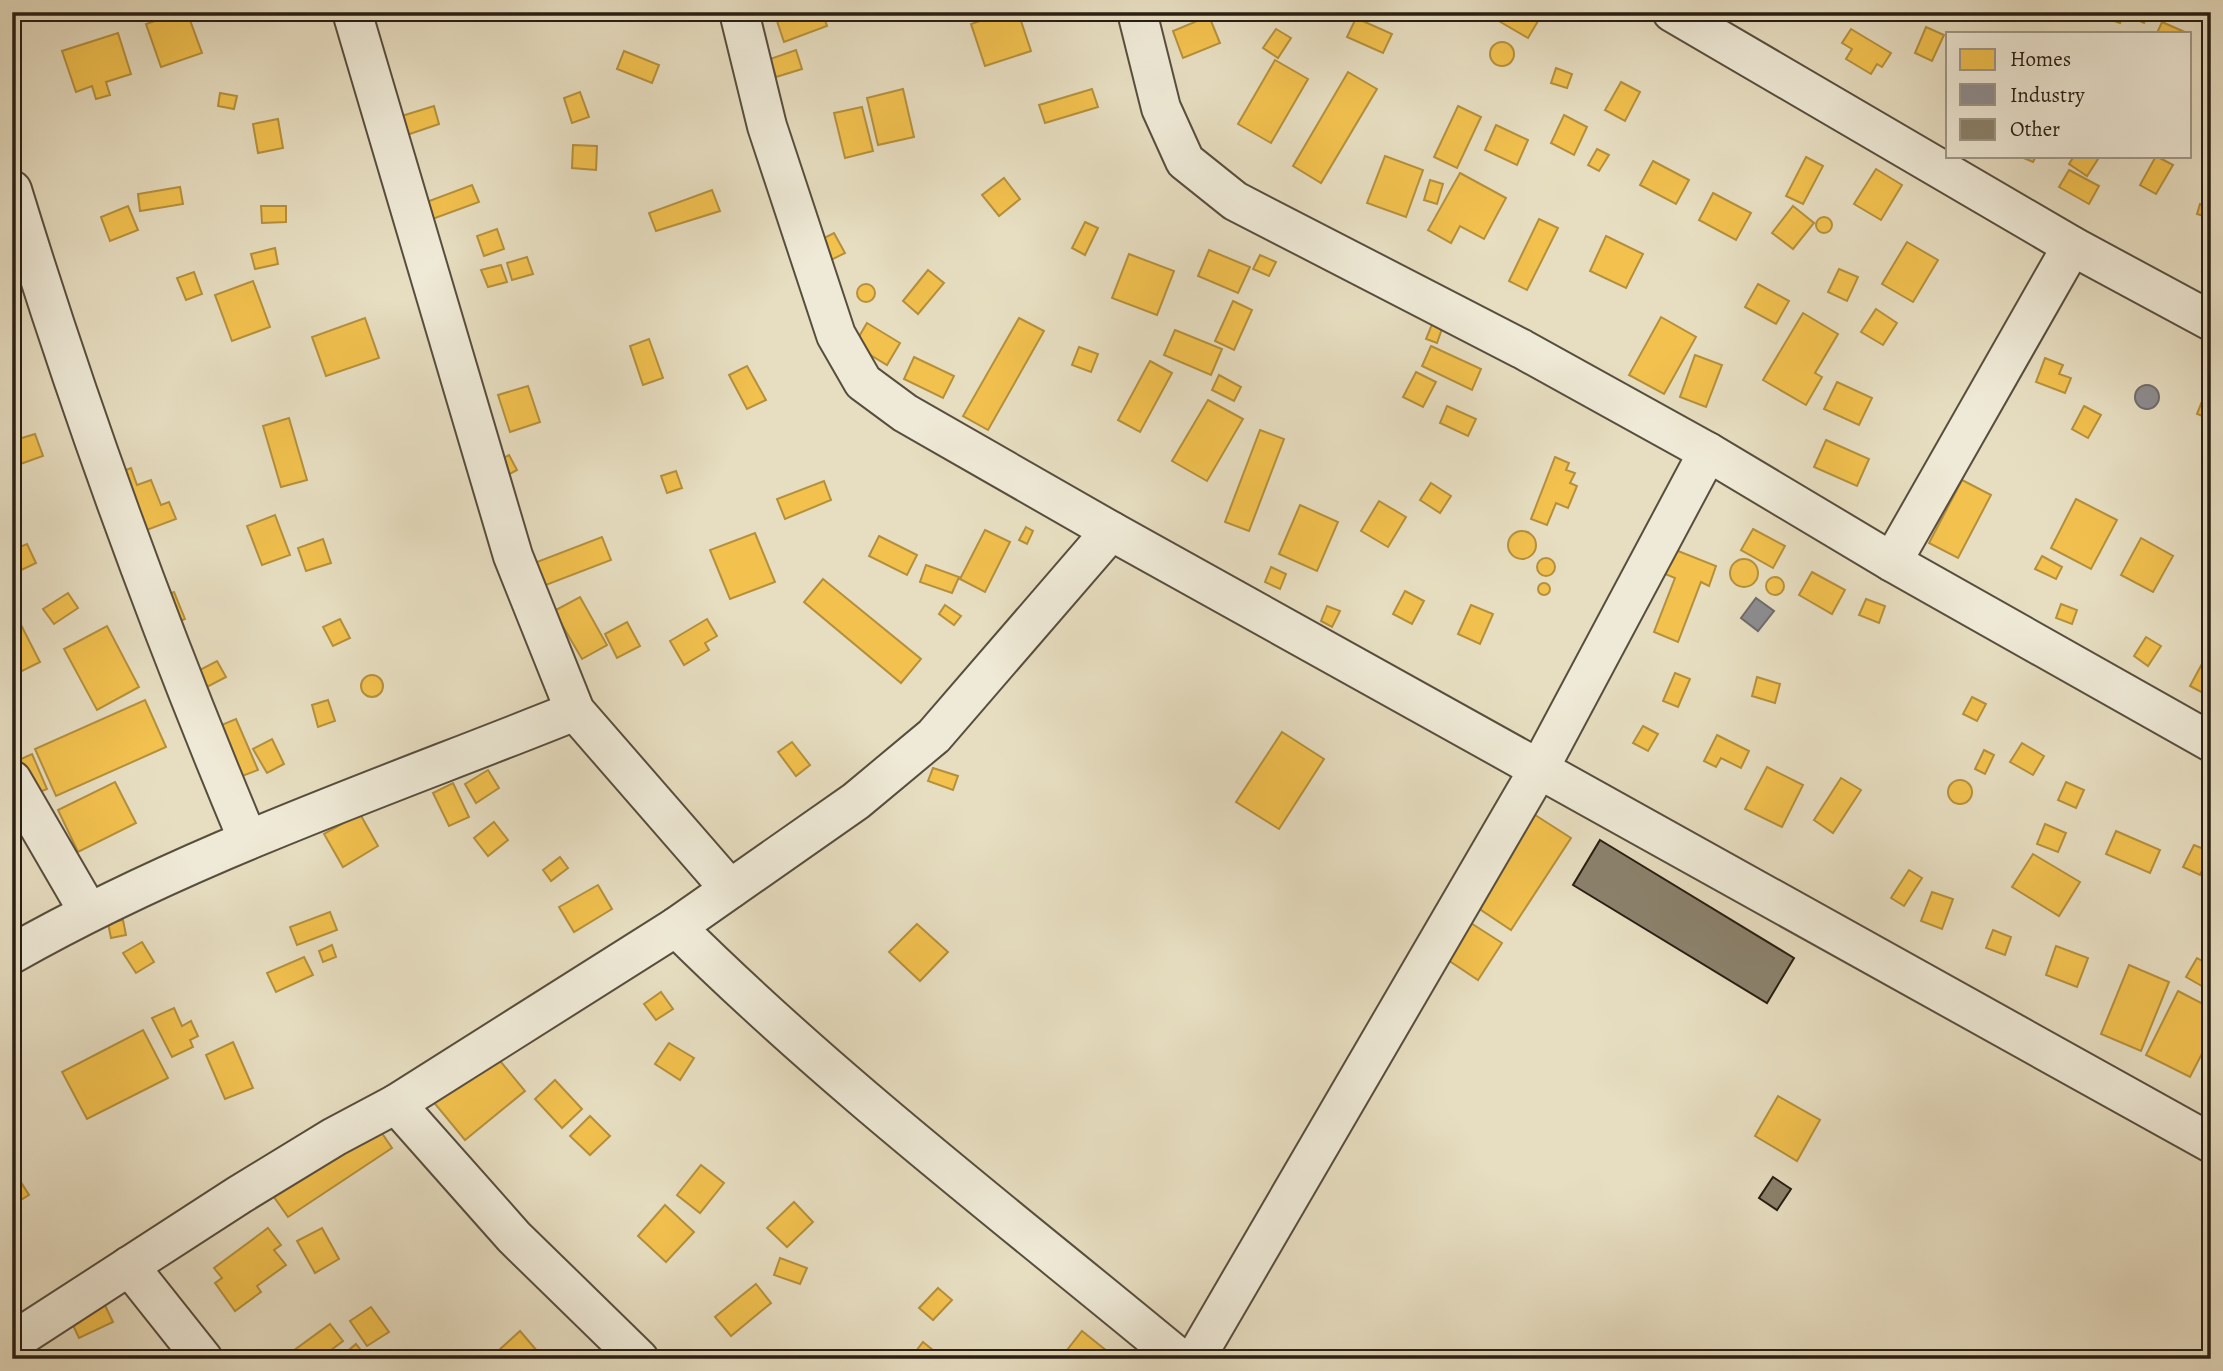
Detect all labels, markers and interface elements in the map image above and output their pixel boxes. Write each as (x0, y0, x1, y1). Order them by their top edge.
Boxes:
legend (1946, 32, 2192, 158)
text: Homes (2010, 45, 2071, 73)
text: Industry (2010, 81, 2085, 109)
text: Other (2010, 115, 2060, 143)

